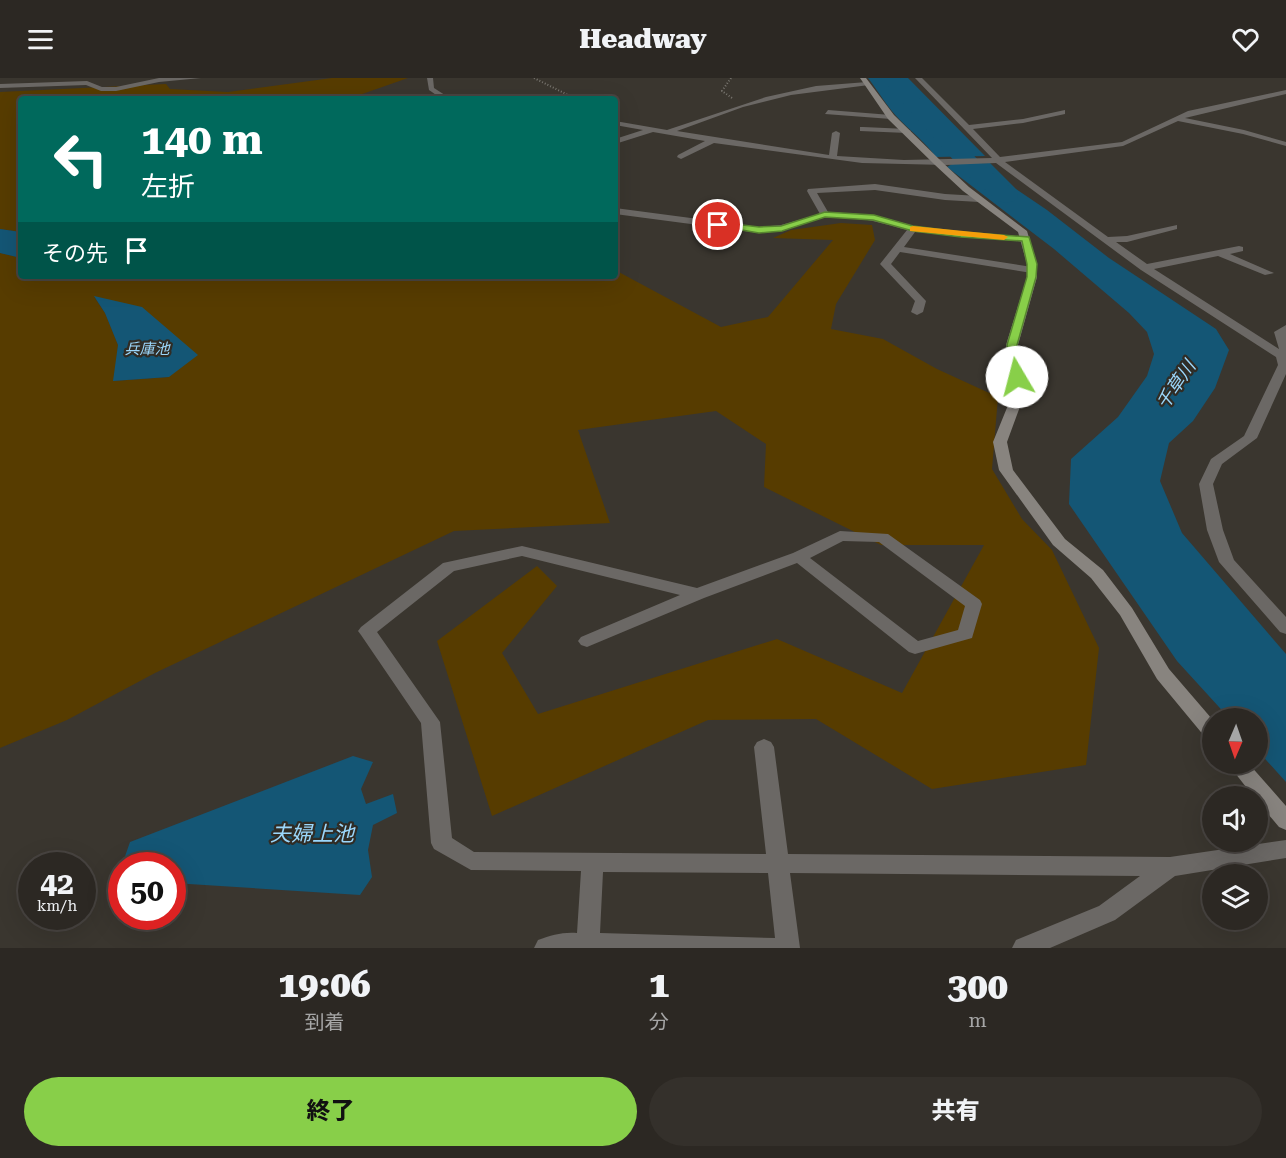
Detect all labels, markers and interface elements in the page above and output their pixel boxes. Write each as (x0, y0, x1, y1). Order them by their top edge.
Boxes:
icon: menu (24, 23, 57, 56)
text: Headway (579, 23, 707, 55)
icon: heart (1229, 23, 1262, 56)
text: 140 m (141, 115, 263, 164)
icon: left (42, 120, 120, 198)
text: 左折 (141, 171, 195, 203)
pin (692, 199, 743, 250)
icon: arrive (701, 208, 734, 241)
icon: arrive (120, 234, 153, 267)
text: その先 (42, 241, 108, 266)
water label: 兵庫池 (124, 340, 171, 358)
position arrow (985, 345, 1049, 409)
water label: 千草川 (1152, 355, 1201, 413)
north arrow (1202, 708, 1268, 774)
map controls (1202, 708, 1268, 930)
button: sound (1202, 786, 1268, 852)
water label: 夫婦上池 (270, 822, 356, 846)
speed limit sign: 50 (108, 852, 186, 930)
button: layers (1202, 864, 1268, 930)
text: 42 (40, 866, 74, 901)
text: km/h (37, 897, 77, 915)
text: 19:06 (278, 964, 371, 1006)
text: 1 (649, 964, 669, 1006)
text: 300 (947, 966, 1008, 1008)
text: m (968, 1008, 987, 1032)
text: 到着 (304, 1010, 344, 1034)
text: 分 (649, 1010, 669, 1034)
button: 終了 (24, 1077, 637, 1146)
button: 共有 (649, 1077, 1262, 1146)

